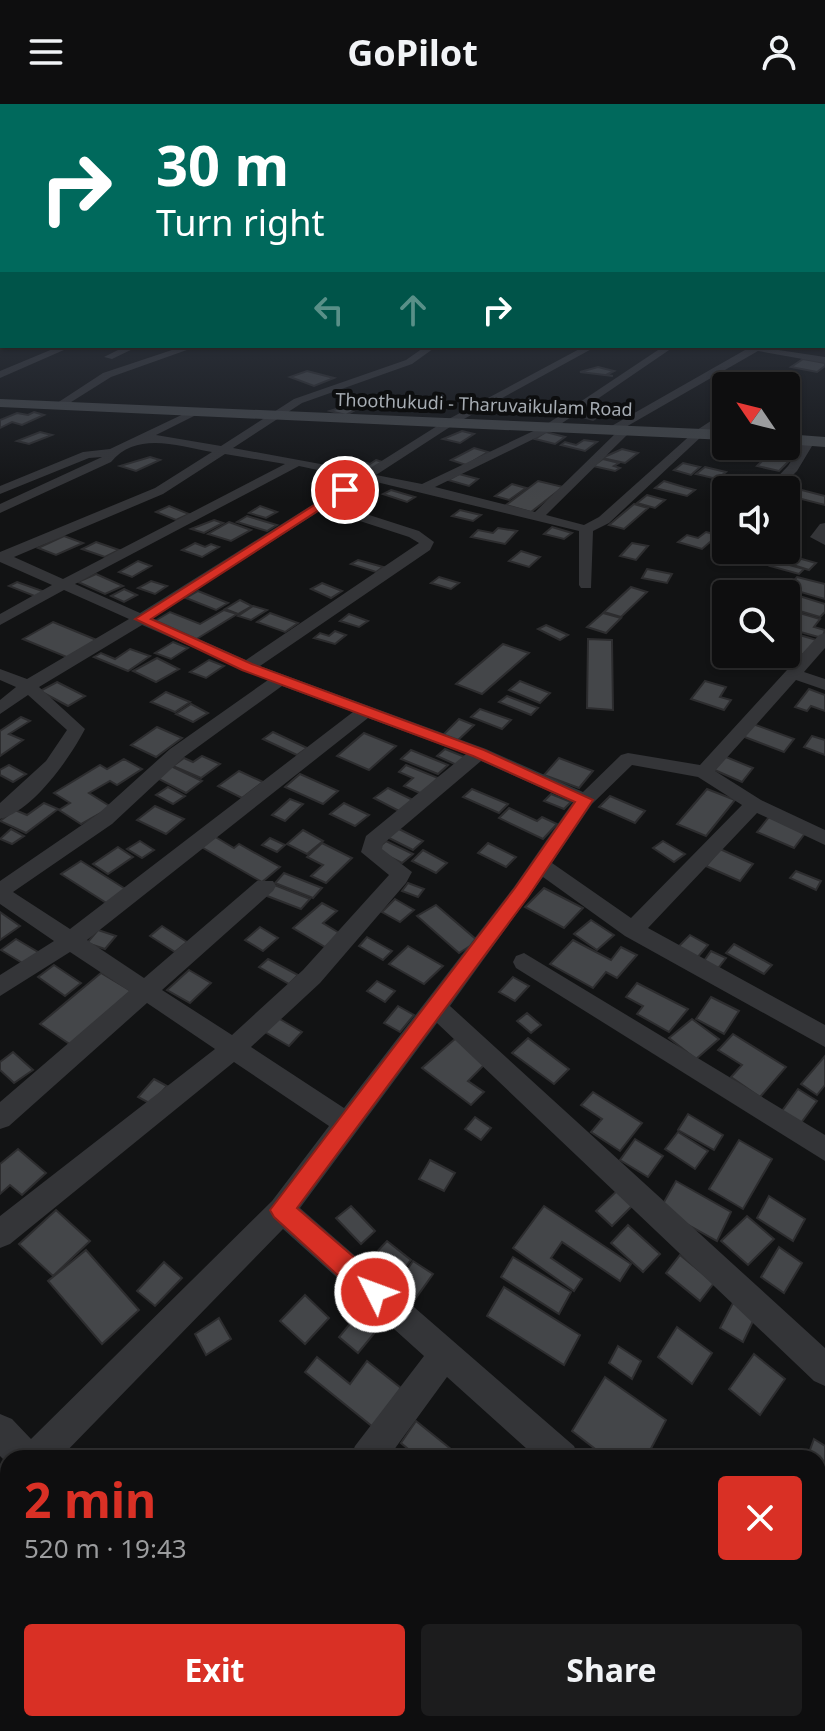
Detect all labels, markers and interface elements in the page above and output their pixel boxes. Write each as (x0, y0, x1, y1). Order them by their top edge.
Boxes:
text: GoPilot (347, 28, 478, 77)
icon: menu (24, 30, 68, 74)
icon: person (757, 30, 801, 74)
text: 30 m (156, 126, 289, 202)
icon: right (24, 136, 128, 240)
text: Turn right (156, 198, 324, 247)
icon: left (307, 288, 351, 332)
icon: ahead (391, 288, 435, 332)
icon: right (475, 288, 519, 332)
north arrow (712, 372, 800, 460)
map controls (712, 372, 800, 668)
street label: Thoothukudi - Tharuvaikulam Road (335, 387, 633, 421)
pin (311, 456, 379, 524)
icon: arrive (323, 468, 367, 512)
button: sound (712, 476, 800, 564)
button: search (712, 580, 800, 668)
position arrow (333, 1250, 417, 1334)
text: 2 min (24, 1467, 156, 1532)
button: close (718, 1476, 802, 1560)
text: 520 m · 19:43 (24, 1530, 187, 1566)
button: Exit (24, 1624, 405, 1716)
button: Share (421, 1624, 802, 1716)

